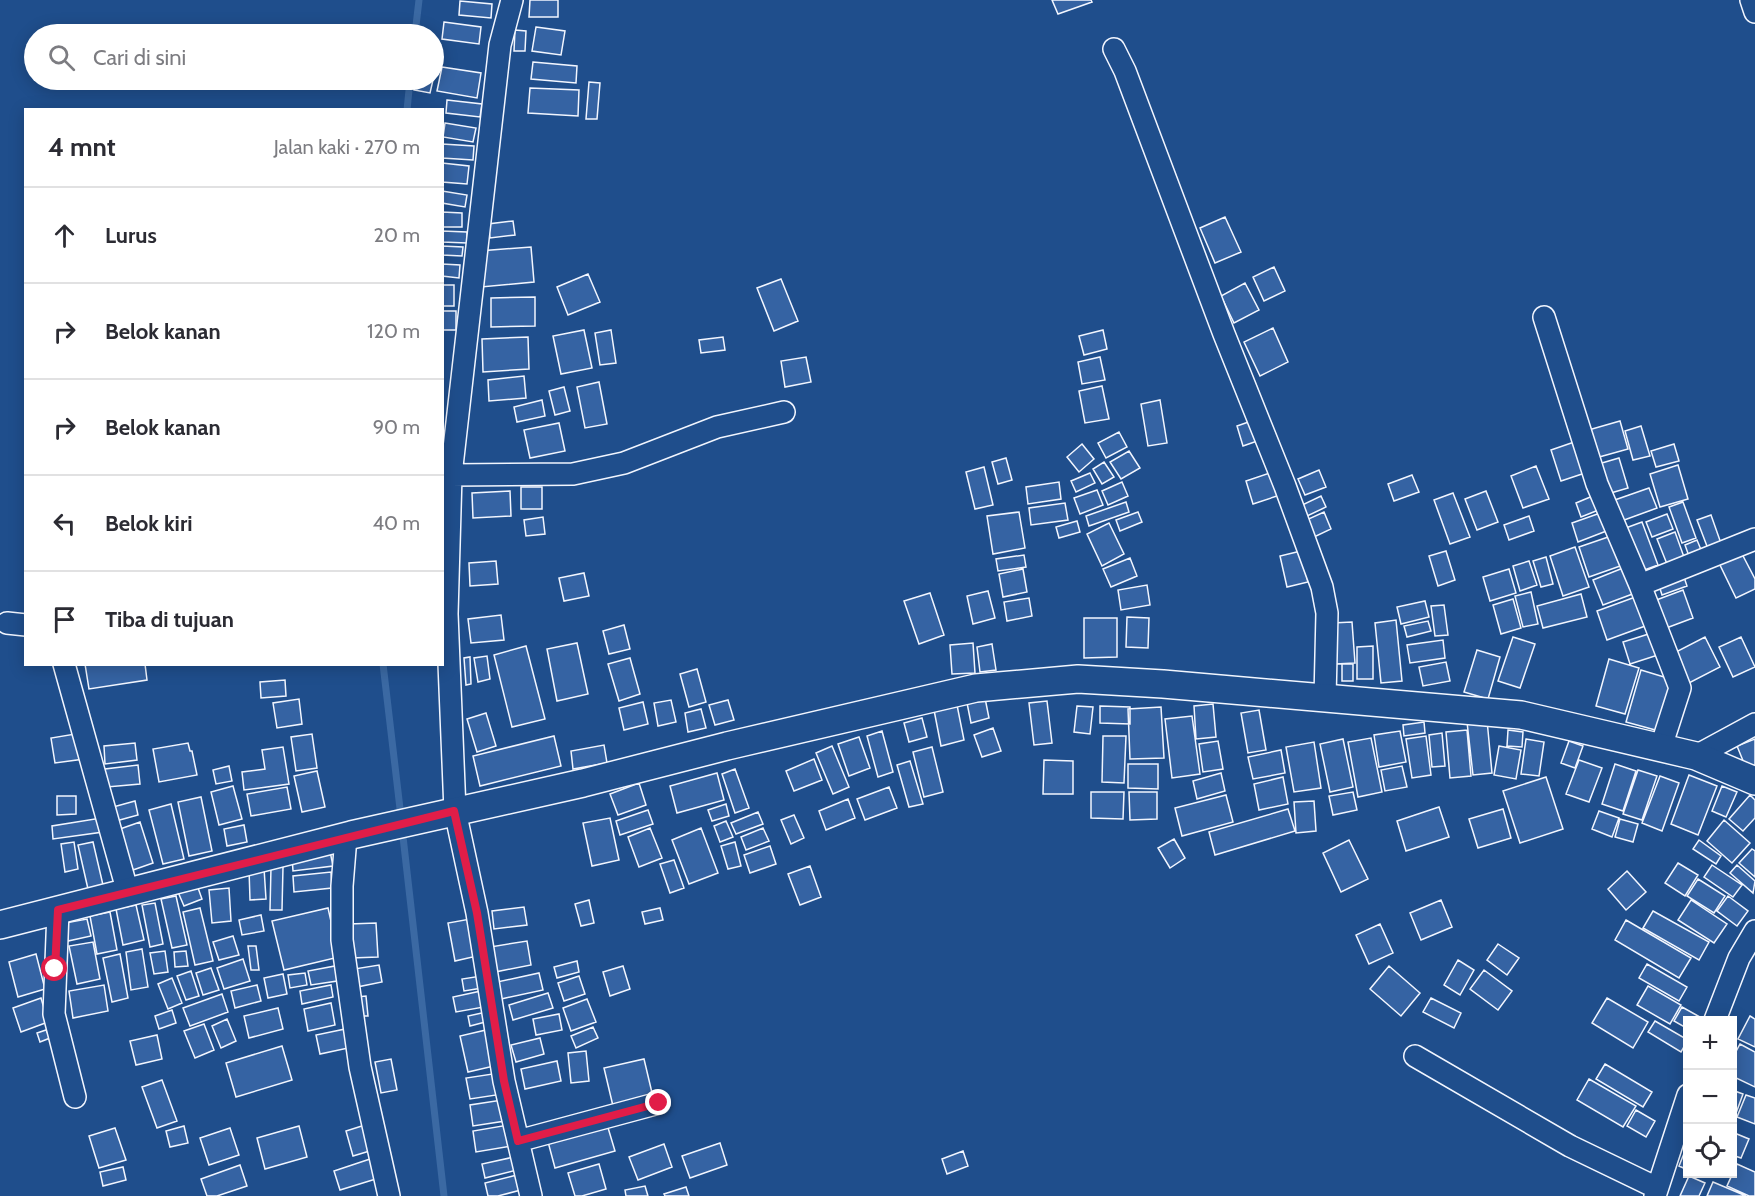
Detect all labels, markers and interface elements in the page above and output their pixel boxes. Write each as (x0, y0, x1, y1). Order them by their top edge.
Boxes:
search box (24, 24, 444, 90)
icon: search (45, 41, 78, 74)
text: Cari di sini (93, 44, 186, 71)
text: 4 mnt (48, 131, 116, 163)
text: Jalan kaki · 270 m (274, 135, 420, 159)
icon: ahead (48, 219, 81, 252)
text: Lurus (105, 222, 157, 249)
text: 20 m (374, 223, 420, 247)
icon: right (48, 315, 81, 348)
text: Belok kanan (105, 318, 221, 345)
text: 120 m (367, 319, 420, 343)
icon: right (48, 411, 81, 444)
text: Belok kanan (105, 414, 221, 441)
text: 90 m (373, 415, 420, 439)
icon: left (48, 507, 81, 540)
text: Belok kiri (105, 510, 192, 537)
text: 40 m (372, 511, 420, 535)
icon: arrive (48, 603, 81, 636)
text: Tiba di tujuan (105, 606, 234, 633)
route start (41, 955, 67, 981)
map controls (1683, 1016, 1737, 1178)
button: + (1683, 1016, 1737, 1070)
button: − (1683, 1070, 1737, 1124)
route end (645, 1089, 671, 1115)
button: locate (1683, 1124, 1737, 1178)

